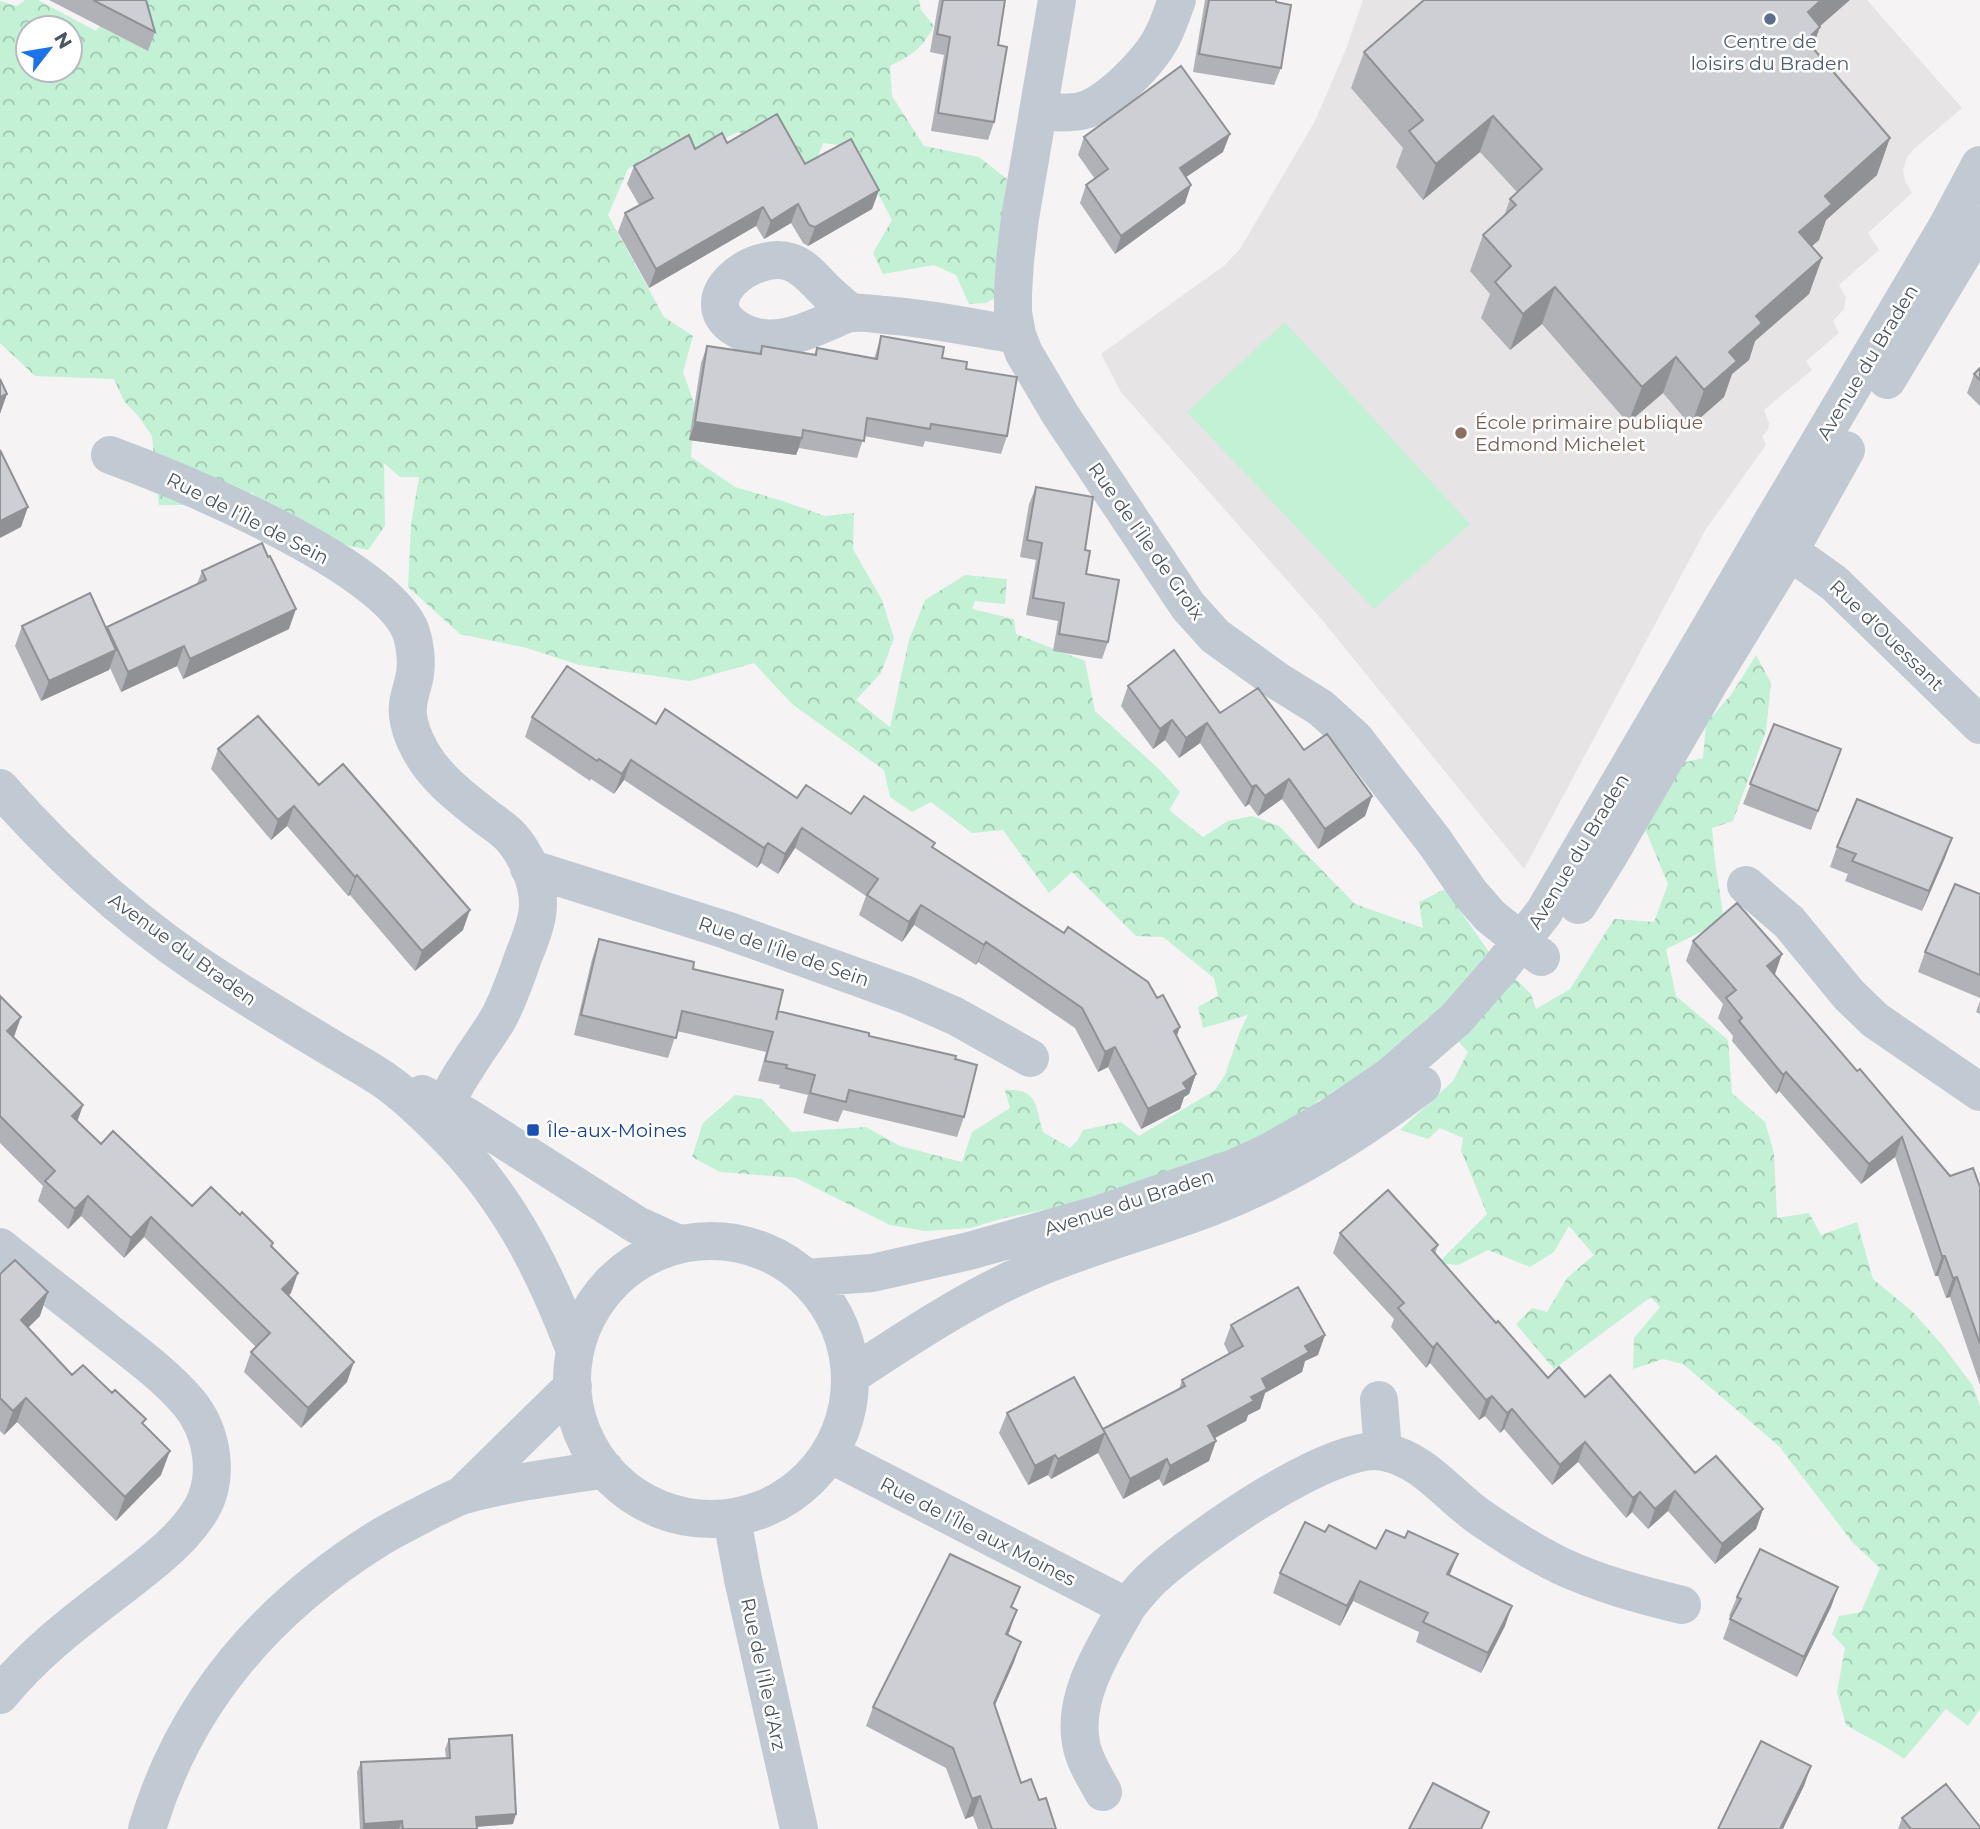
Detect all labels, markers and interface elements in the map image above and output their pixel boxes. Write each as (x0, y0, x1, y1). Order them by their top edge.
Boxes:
marker: Centre de loisirs du Braden (1762, 11, 1778, 27)
north arrow (14, 14, 84, 84)
text: N (49, 28, 77, 53)
place label: Centre de loisirs du Braden (1691, 30, 1849, 75)
street label: Avenue du Braden (1812, 281, 1923, 444)
place label: École primaire publique Edmond Michelet (1475, 411, 1703, 456)
marker: École primaire publique Edmond Michelet (1453, 425, 1469, 441)
street label: Rue de l'Île de Groix (1084, 458, 1210, 625)
street label: Rue de l'Île de Sein (163, 468, 333, 569)
street label: Rue d'Ouessant (1825, 575, 1949, 696)
street label: Avenue du Braden (1523, 770, 1634, 933)
street label: Avenue du Braden (104, 888, 261, 1011)
street label: Rue de l'Île de Sein (695, 911, 872, 991)
place label: Île-aux-Moines (546, 1119, 687, 1142)
marker: Île-aux-Moines (525, 1122, 541, 1138)
street label: Avenue du Braden (1041, 1164, 1217, 1241)
street label: Rue de l'Île aux Moines (876, 1472, 1079, 1591)
street label: Rue de l'Île d'Arz (736, 1596, 791, 1752)

